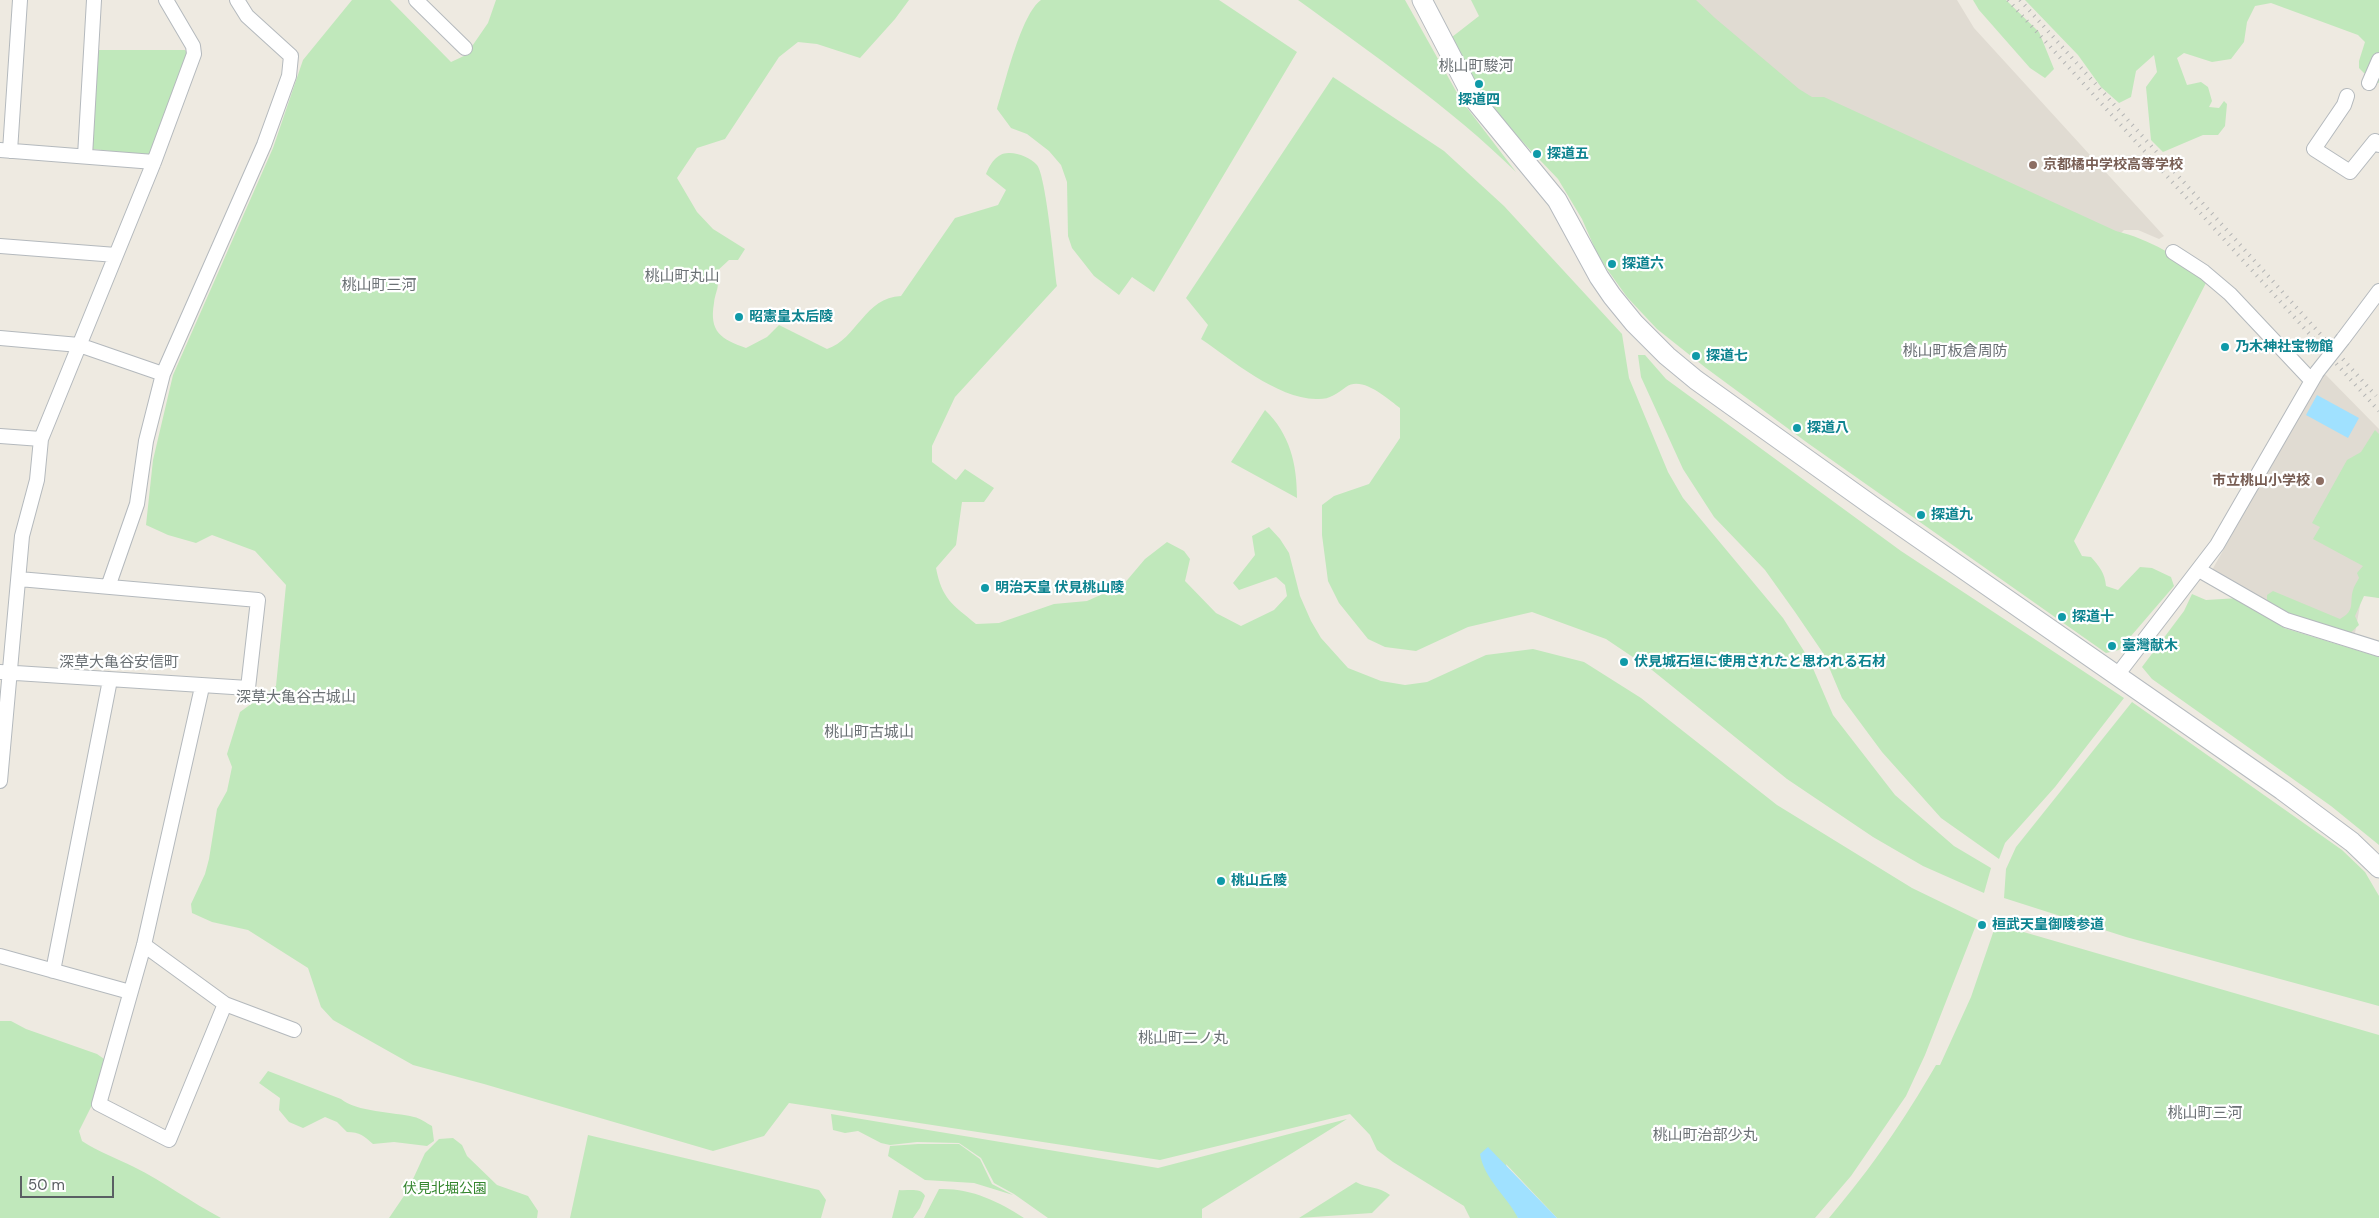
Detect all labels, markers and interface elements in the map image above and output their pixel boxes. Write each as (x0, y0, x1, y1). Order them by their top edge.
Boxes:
district label: 桃山町駿河 (1439, 58, 1513, 76)
marker: 探道四 (1473, 78, 1485, 90)
place label: 探道四 (1458, 92, 1500, 108)
place label: 探道五 (1547, 146, 1589, 162)
marker: 探道五 (1531, 148, 1543, 160)
place label: 京都橘中学校高等学校 (2043, 157, 2183, 173)
marker: 京都橘中学校高等学校 (2027, 159, 2039, 171)
place label: 探道六 (1622, 256, 1664, 272)
marker: 探道六 (1606, 258, 1618, 270)
district label: 桃山町丸山 (645, 268, 719, 286)
district label: 桃山町三河 (342, 277, 416, 295)
place label: 昭憲皇太后陵 (749, 309, 833, 325)
marker: 昭憲皇太后陵 (733, 311, 745, 323)
place label: 乃木神社宝物館 (2235, 339, 2333, 355)
marker: 乃木神社宝物館 (2219, 341, 2231, 353)
district label: 桃山町板倉周防 (1903, 343, 2007, 361)
place label: 探道七 (1706, 348, 1748, 364)
marker: 探道七 (1690, 350, 1702, 362)
place label: 探道八 (1807, 420, 1849, 436)
marker: 探道八 (1791, 422, 1803, 434)
place label: 市立桃山小学校 (2212, 473, 2310, 489)
marker: 市立桃山小学校 (2314, 475, 2326, 487)
place label: 探道九 (1931, 507, 1973, 523)
marker: 探道九 (1915, 509, 1927, 521)
place label: 明治天皇 伏見桃山陵 (995, 580, 1124, 596)
marker: 明治天皇 伏見桃山陵 (979, 582, 991, 594)
place label: 探道十 (2072, 609, 2114, 625)
marker: 探道十 (2056, 611, 2068, 623)
place label: 臺灣献木 (2122, 638, 2178, 654)
marker: 臺灣献木 (2106, 640, 2118, 652)
district label: 深草大亀谷安信町 (59, 654, 179, 672)
place label: 伏見城石垣に使用されたと思われる石材 (1634, 654, 1886, 670)
marker: 伏見城石垣に使用されたと思われる石材 (1618, 656, 1630, 668)
district label: 深草大亀谷古城山 (236, 689, 356, 707)
district label: 桃山町古城山 (824, 724, 914, 742)
place label: 桃山丘陵 (1231, 873, 1287, 889)
marker: 桃山丘陵 (1215, 875, 1227, 887)
place label: 桓武天皇御陵参道 (1992, 917, 2104, 933)
marker: 桓武天皇御陵参道 (1976, 919, 1988, 931)
district label: 桃山町二ノ丸 (1138, 1030, 1228, 1048)
district label: 桃山町三河 (2168, 1105, 2242, 1123)
district label: 桃山町治部少丸 (1653, 1127, 1757, 1145)
scale bar (22, 1166, 116, 1198)
text: 50 m (28, 1175, 65, 1195)
park label: 伏見北堀公園 (403, 1181, 487, 1197)

